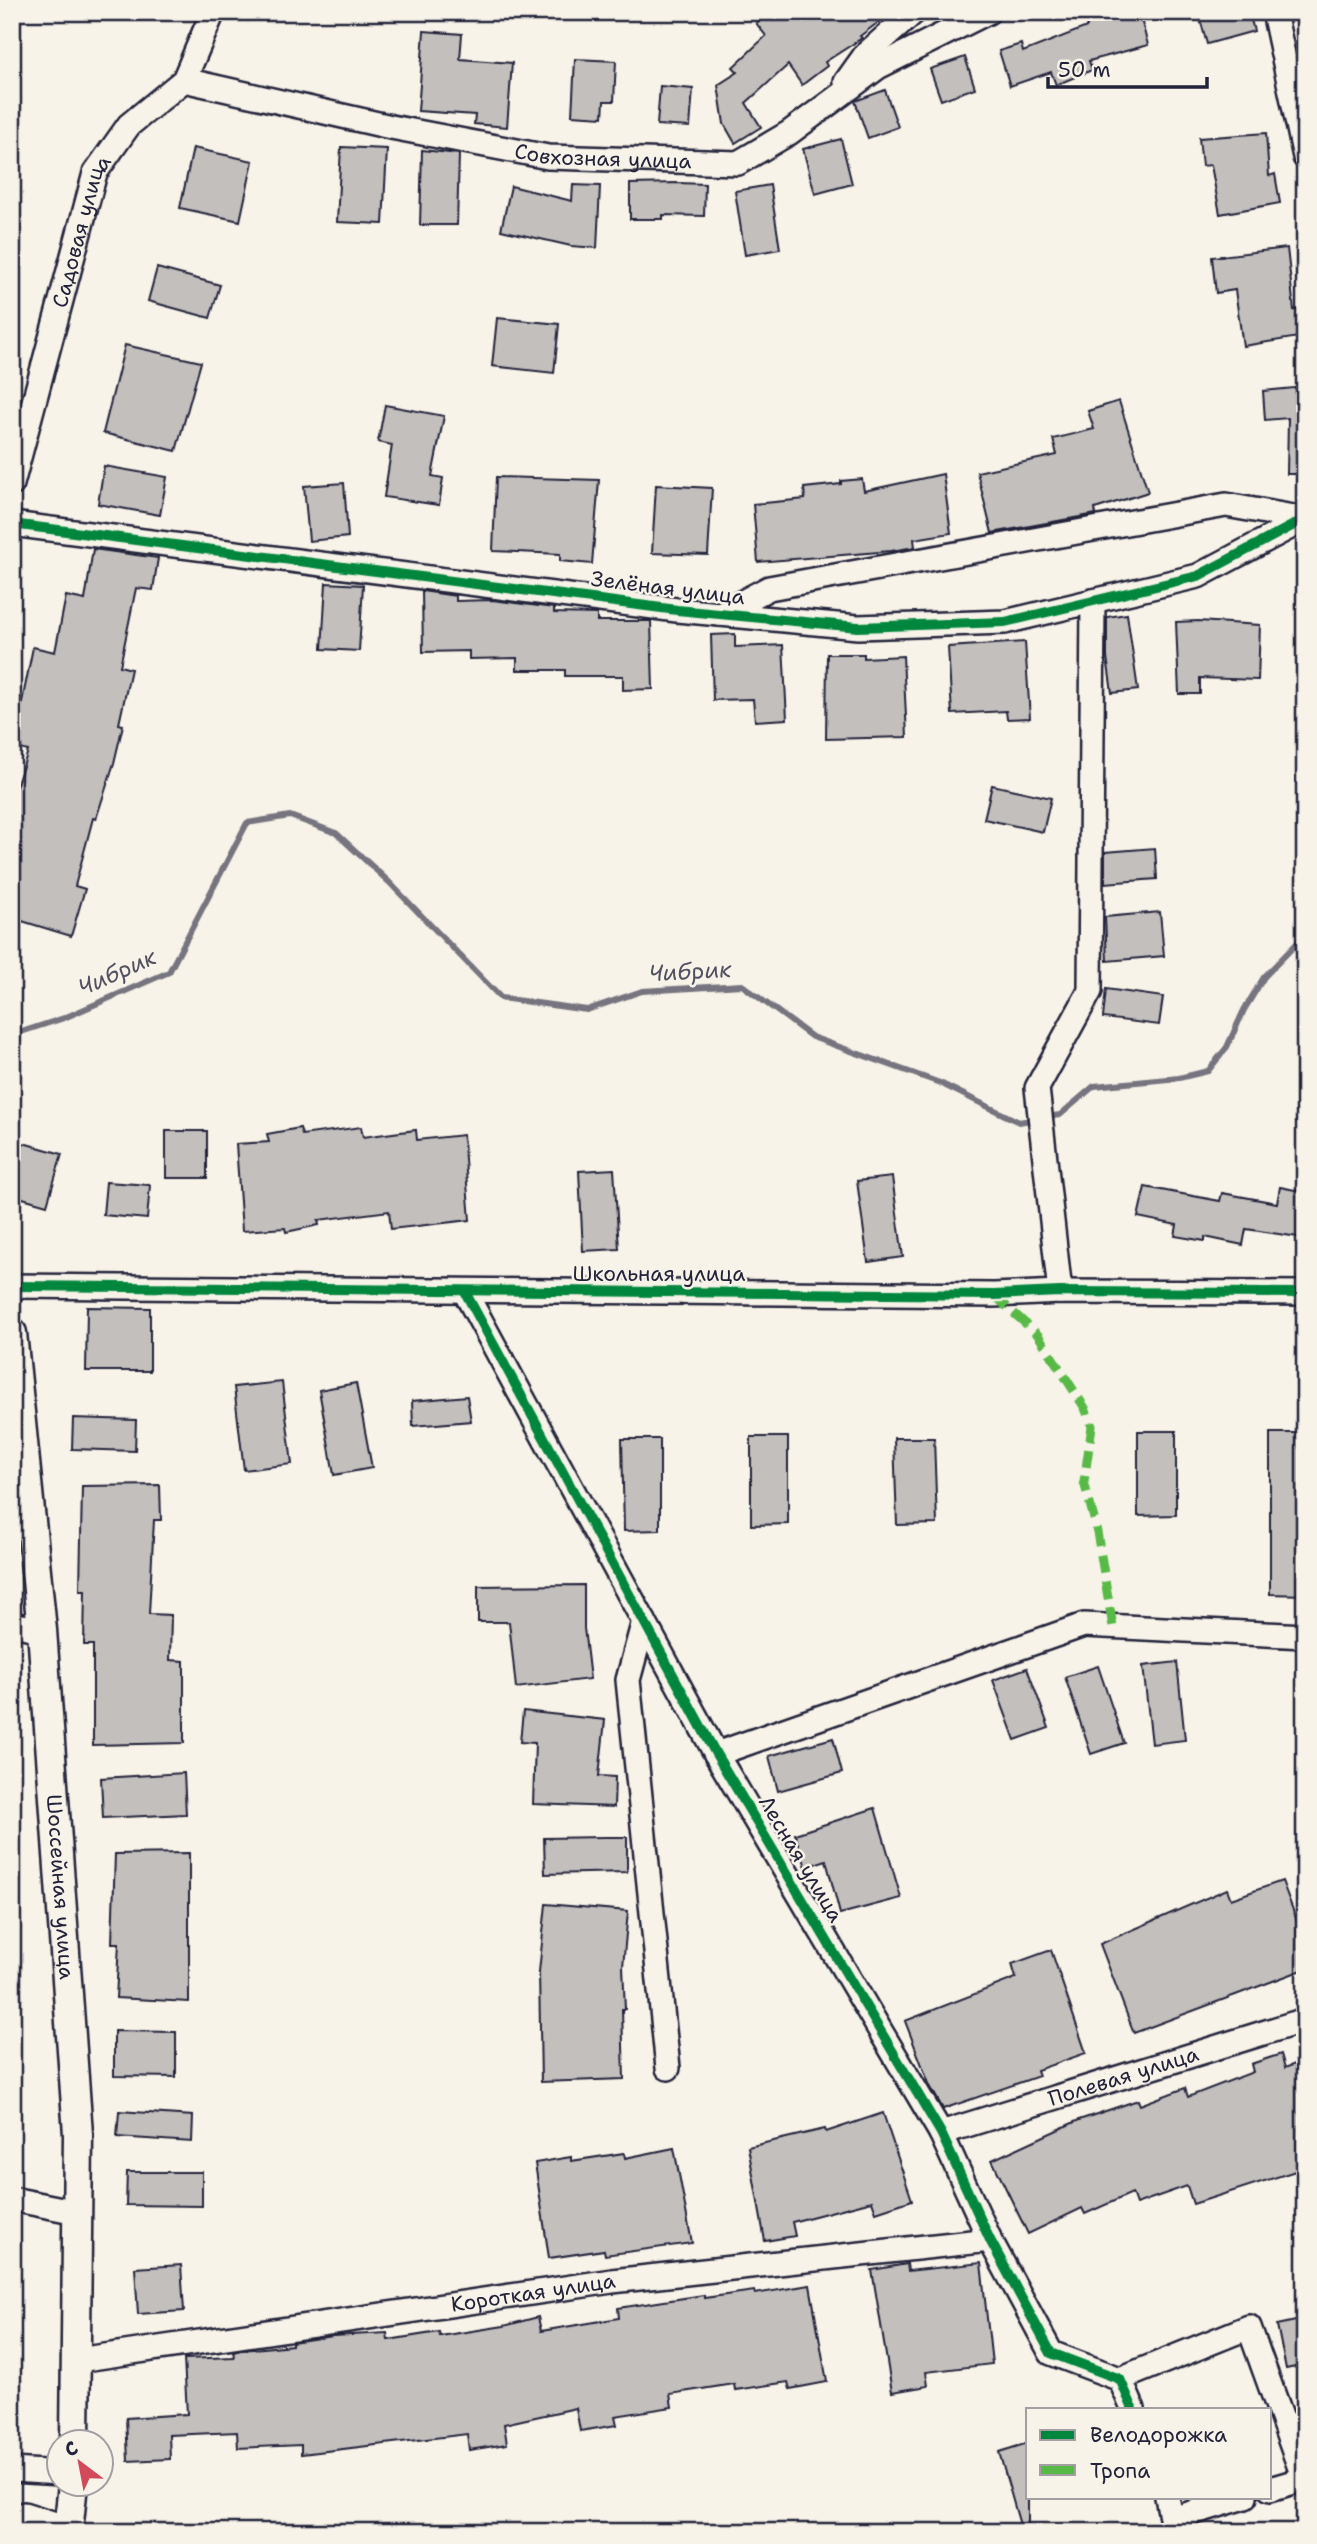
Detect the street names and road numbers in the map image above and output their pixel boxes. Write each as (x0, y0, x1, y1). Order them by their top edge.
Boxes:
street label: Совхозная улица (512, 137, 692, 176)
street label: Садовая улица (46, 149, 117, 311)
street label: Зелёная улица (589, 565, 747, 611)
street label: Школьная улица (573, 1260, 745, 1288)
street label: Лесная улица (752, 1790, 850, 1928)
street label: Шоссейная улица (40, 1793, 81, 1980)
street label: Полевая улица (1045, 2040, 1202, 2113)
street label: Короткая улица (449, 2267, 617, 2319)

